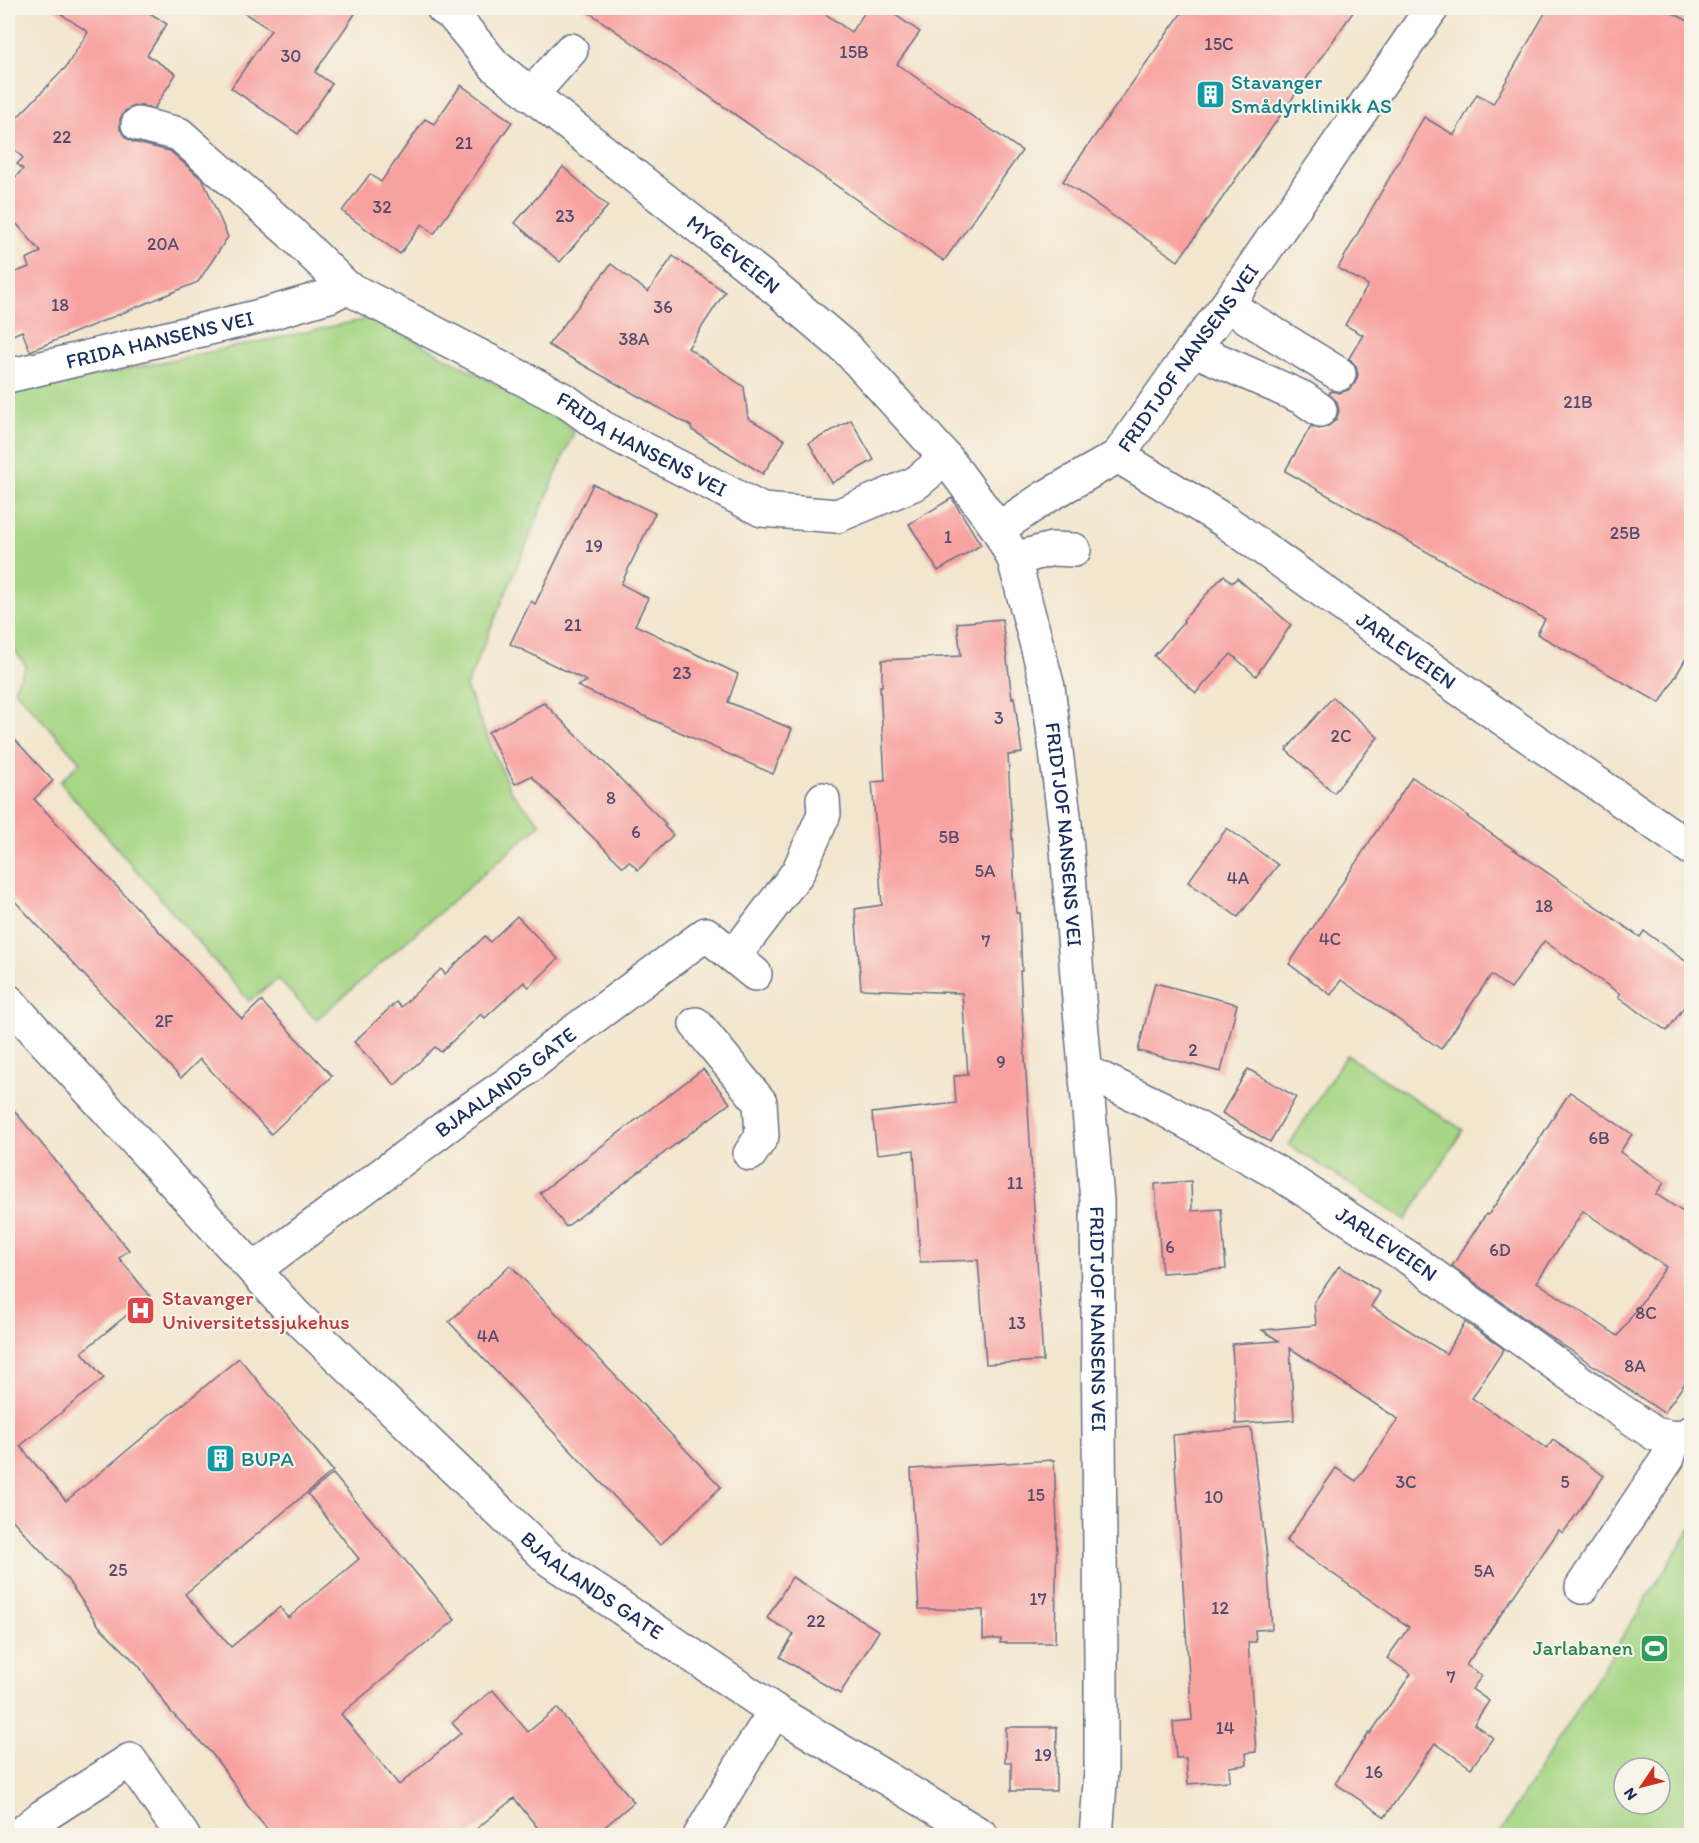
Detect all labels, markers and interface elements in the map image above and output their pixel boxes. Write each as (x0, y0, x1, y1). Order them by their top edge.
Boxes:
house number: 15C (1204, 33, 1234, 55)
house number: 15B (839, 41, 869, 63)
house number: 30 (281, 45, 301, 67)
place label: Stavanger Smådyrklinikk AS (1231, 69, 1392, 118)
building icon: Stavanger Smådyrklinikk AS (1194, 78, 1226, 110)
house number: 22 (53, 126, 72, 148)
house number: 21 (455, 132, 473, 154)
house number: 32 (372, 196, 392, 218)
house number: 23 (555, 205, 575, 227)
street label: MYGEVEIEN (682, 209, 785, 299)
house number: 20A (147, 233, 180, 255)
street label: FRIDTJOF NANSENS VEI (1112, 259, 1264, 457)
house number: 18 (51, 294, 69, 316)
house number: 36 (653, 296, 673, 318)
street label: FRIDA HANSENS VEI (63, 305, 256, 374)
house number: 38A (618, 328, 650, 350)
street label: FRIDA HANSENS VEI (553, 386, 731, 502)
house number: 21B (1563, 391, 1593, 413)
house number: 25B (1610, 522, 1640, 544)
house number: 1 (944, 526, 952, 548)
house number: 19 (585, 535, 603, 557)
street label: JARLEVEIEN (1352, 606, 1461, 694)
house number: 21 (564, 614, 582, 636)
house number: 23 (672, 662, 692, 684)
house number: 3 (994, 707, 1004, 729)
street label: FRIDTJOF NANSENS VEI (1040, 721, 1088, 948)
house number: 2C (1330, 725, 1352, 747)
house number: 8 (606, 787, 616, 809)
house number: 6 (631, 821, 641, 843)
house number: 5B (938, 826, 960, 848)
house number: 5A (975, 860, 996, 882)
house number: 4A (1227, 867, 1250, 889)
house number: 18 (1535, 895, 1553, 917)
house number: 4C (1319, 928, 1341, 950)
house number: 7 (982, 930, 991, 952)
house number: 2F (155, 1010, 174, 1032)
street label: BJAALANDS GATE (430, 1021, 581, 1143)
house number: 2 (1188, 1039, 1198, 1061)
house number: 9 (996, 1051, 1006, 1073)
house number: 6B (1588, 1127, 1610, 1149)
house number: 11 (1007, 1172, 1023, 1194)
street label: JARLEVEIEN (1331, 1201, 1442, 1286)
street label: FRIDTJOF NANSENS VEI (1085, 1206, 1112, 1432)
house number: 6 (1165, 1236, 1175, 1258)
house number: 6D (1489, 1239, 1511, 1261)
place label: Stavanger Universitetssjukehus (162, 1285, 350, 1334)
hospital icon: Stavanger Universitetssjukehus (125, 1294, 157, 1326)
house number: 8C (1635, 1302, 1657, 1324)
house number: 13 (1008, 1312, 1026, 1334)
house number: 4A (477, 1325, 500, 1347)
house number: 8A (1624, 1355, 1646, 1377)
building icon: BUPA (204, 1443, 236, 1475)
place label: BUPA (241, 1446, 294, 1471)
house number: 3C (1395, 1471, 1417, 1493)
house number: 5 (1560, 1471, 1570, 1493)
house number: 15 (1027, 1484, 1045, 1506)
house number: 10 (1204, 1486, 1224, 1508)
street label: BJAALANDS GATE (516, 1526, 669, 1645)
house number: 25 (109, 1559, 127, 1581)
house number: 5A (1474, 1560, 1495, 1582)
house number: 17 (1029, 1588, 1047, 1610)
house number: 12 (1211, 1597, 1229, 1619)
house number: 22 (807, 1610, 826, 1632)
sports icon: Jarlabanen (1638, 1632, 1670, 1664)
place label: Jarlabanen (1533, 1635, 1633, 1660)
house number: 7 (1447, 1666, 1456, 1688)
house number: 14 (1215, 1717, 1235, 1739)
house number: 19 (1034, 1744, 1052, 1766)
north arrow (1612, 1756, 1672, 1816)
house number: 16 (1365, 1761, 1383, 1783)
text: N (1619, 1784, 1641, 1804)

